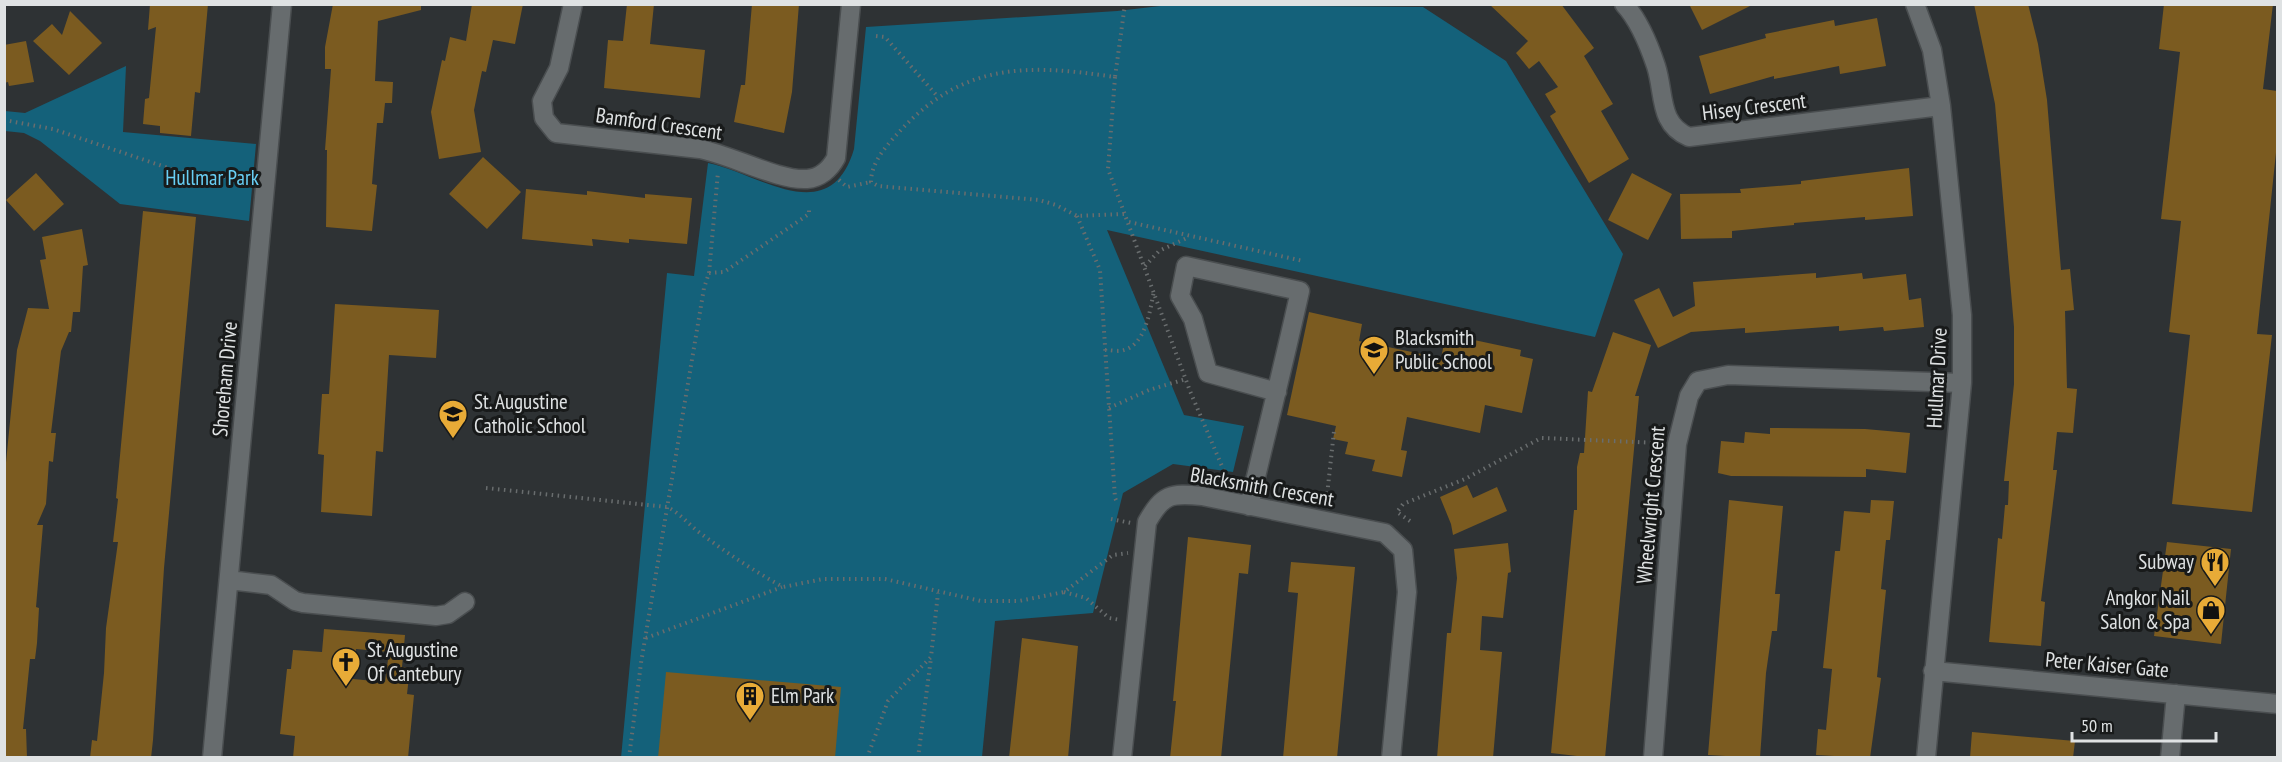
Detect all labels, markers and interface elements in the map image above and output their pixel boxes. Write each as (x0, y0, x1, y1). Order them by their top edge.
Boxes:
street label: Hisey Crescent (1700, 87, 1808, 126)
street label: Bamford Crescent (594, 101, 724, 146)
park label: Hullmar Park (165, 164, 259, 191)
street label: Shoreham Drive (206, 320, 243, 438)
place label: Blacksmith Public School (1395, 324, 1492, 375)
street label: Hullmar Drive (1920, 327, 1953, 429)
school or university icon: Blacksmith Public School (1358, 334, 1390, 376)
place label: St. Augustine Catholic School (474, 388, 586, 439)
school or university icon: St. Augustine Catholic School (437, 398, 469, 440)
street label: Wheelwright Crescent (1630, 425, 1671, 585)
street label: Blacksmith Crescent (1188, 461, 1336, 512)
restaurant icon: Subway (2199, 546, 2231, 588)
place label: Subway (2138, 548, 2194, 575)
place label: Angkor Nail Salon & Spa (2100, 584, 2190, 635)
shop icon: Angkor Nail Salon & Spa (2195, 594, 2227, 636)
place label: St Augustine Of Cantebury (367, 636, 462, 687)
church icon: St Augustine Of Cantebury (330, 646, 362, 688)
street label: Peter Kaiser Gate (2044, 646, 2170, 683)
building icon: Elm Park (734, 680, 766, 722)
place label: Elm Park (771, 682, 834, 709)
scale bar (2072, 705, 2216, 743)
text: 50 m (2081, 714, 2113, 737)

